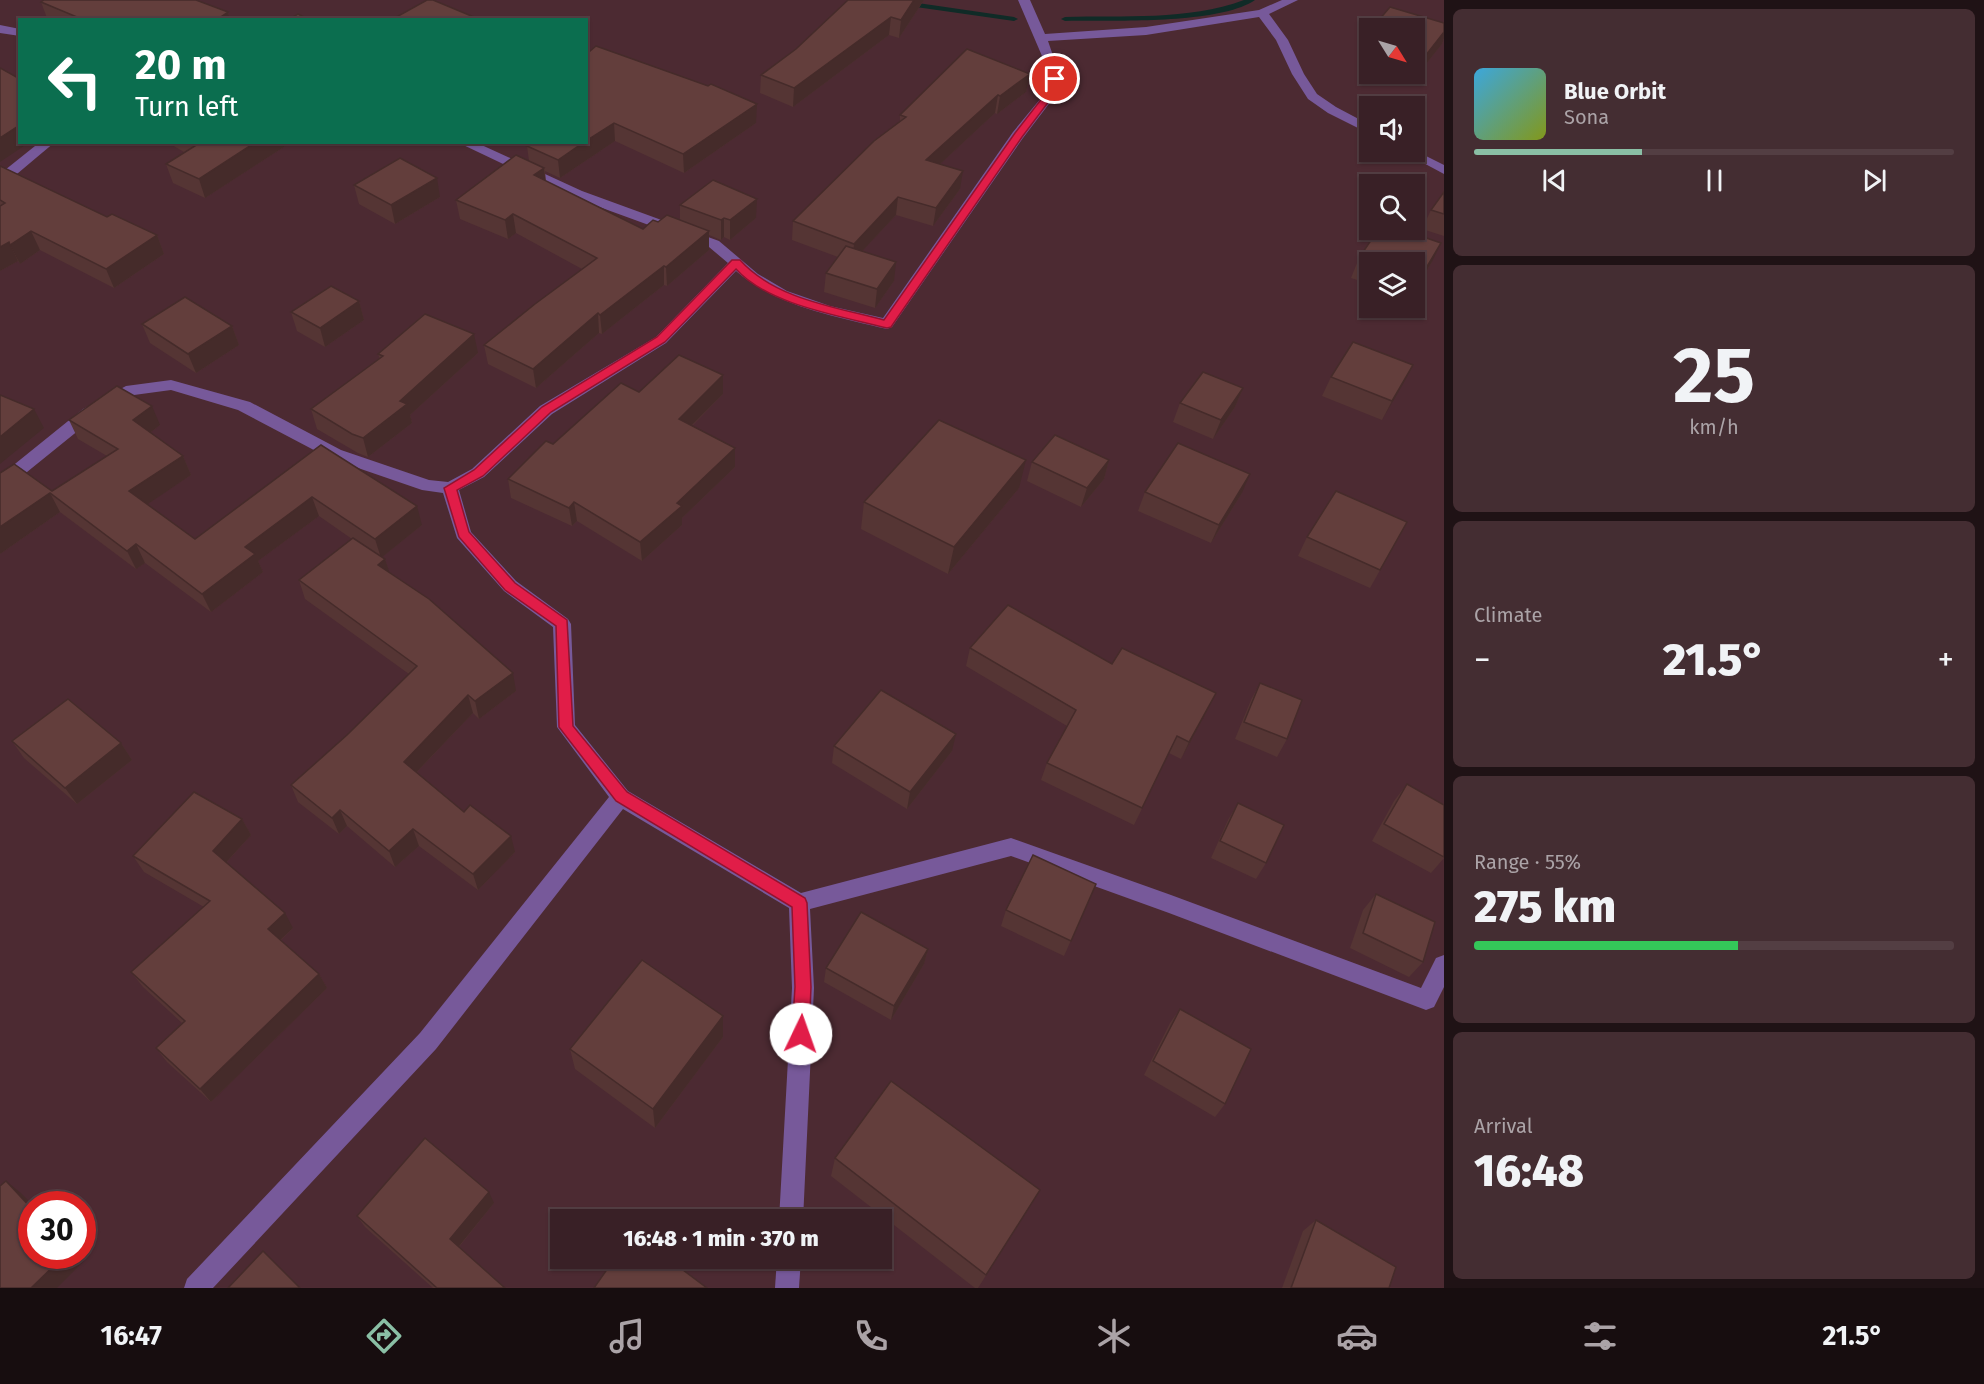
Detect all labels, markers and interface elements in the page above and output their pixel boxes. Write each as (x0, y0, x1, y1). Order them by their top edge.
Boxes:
north arrow (1359, 18, 1425, 84)
map controls (1359, 18, 1425, 318)
text: 20 m (135, 40, 227, 90)
icon: left (36, 42, 114, 120)
pin (1029, 53, 1080, 104)
icon: arrive (1038, 62, 1071, 95)
text: Blue Orbit (1564, 78, 1666, 105)
text: Turn left (135, 91, 238, 123)
button: sound (1359, 96, 1425, 162)
text: Sona (1564, 105, 1609, 129)
icon: previous (1538, 164, 1571, 197)
icon: pause (1698, 164, 1731, 197)
icon: next (1858, 164, 1891, 197)
button: search (1359, 174, 1425, 240)
button: layers (1359, 252, 1425, 318)
text: 25 (1673, 329, 1755, 423)
text: km/h (1689, 415, 1739, 439)
text: Climate (1474, 603, 1542, 627)
text: 21.5° (1663, 633, 1765, 687)
text: − (1474, 640, 1491, 680)
text: + (1938, 640, 1954, 680)
text: Range · 55% (1474, 850, 1581, 874)
text: 275 km (1474, 880, 1616, 934)
position arrow (769, 1002, 833, 1066)
text: Arrival (1474, 1114, 1533, 1138)
text: 16:48 (1474, 1144, 1584, 1198)
speed limit sign: 30 (18, 1191, 96, 1269)
text: 16:48 · 1 min · 370 m (623, 1225, 819, 1252)
icon: directions (363, 1315, 405, 1357)
icon: music (606, 1315, 648, 1357)
icon: phone (850, 1315, 892, 1357)
icon: climate (1093, 1315, 1135, 1357)
icon: car (1336, 1315, 1378, 1357)
icon: filters (1579, 1315, 1621, 1357)
text: 16:47 (101, 1320, 162, 1352)
text: 21.5° (1822, 1320, 1883, 1352)

